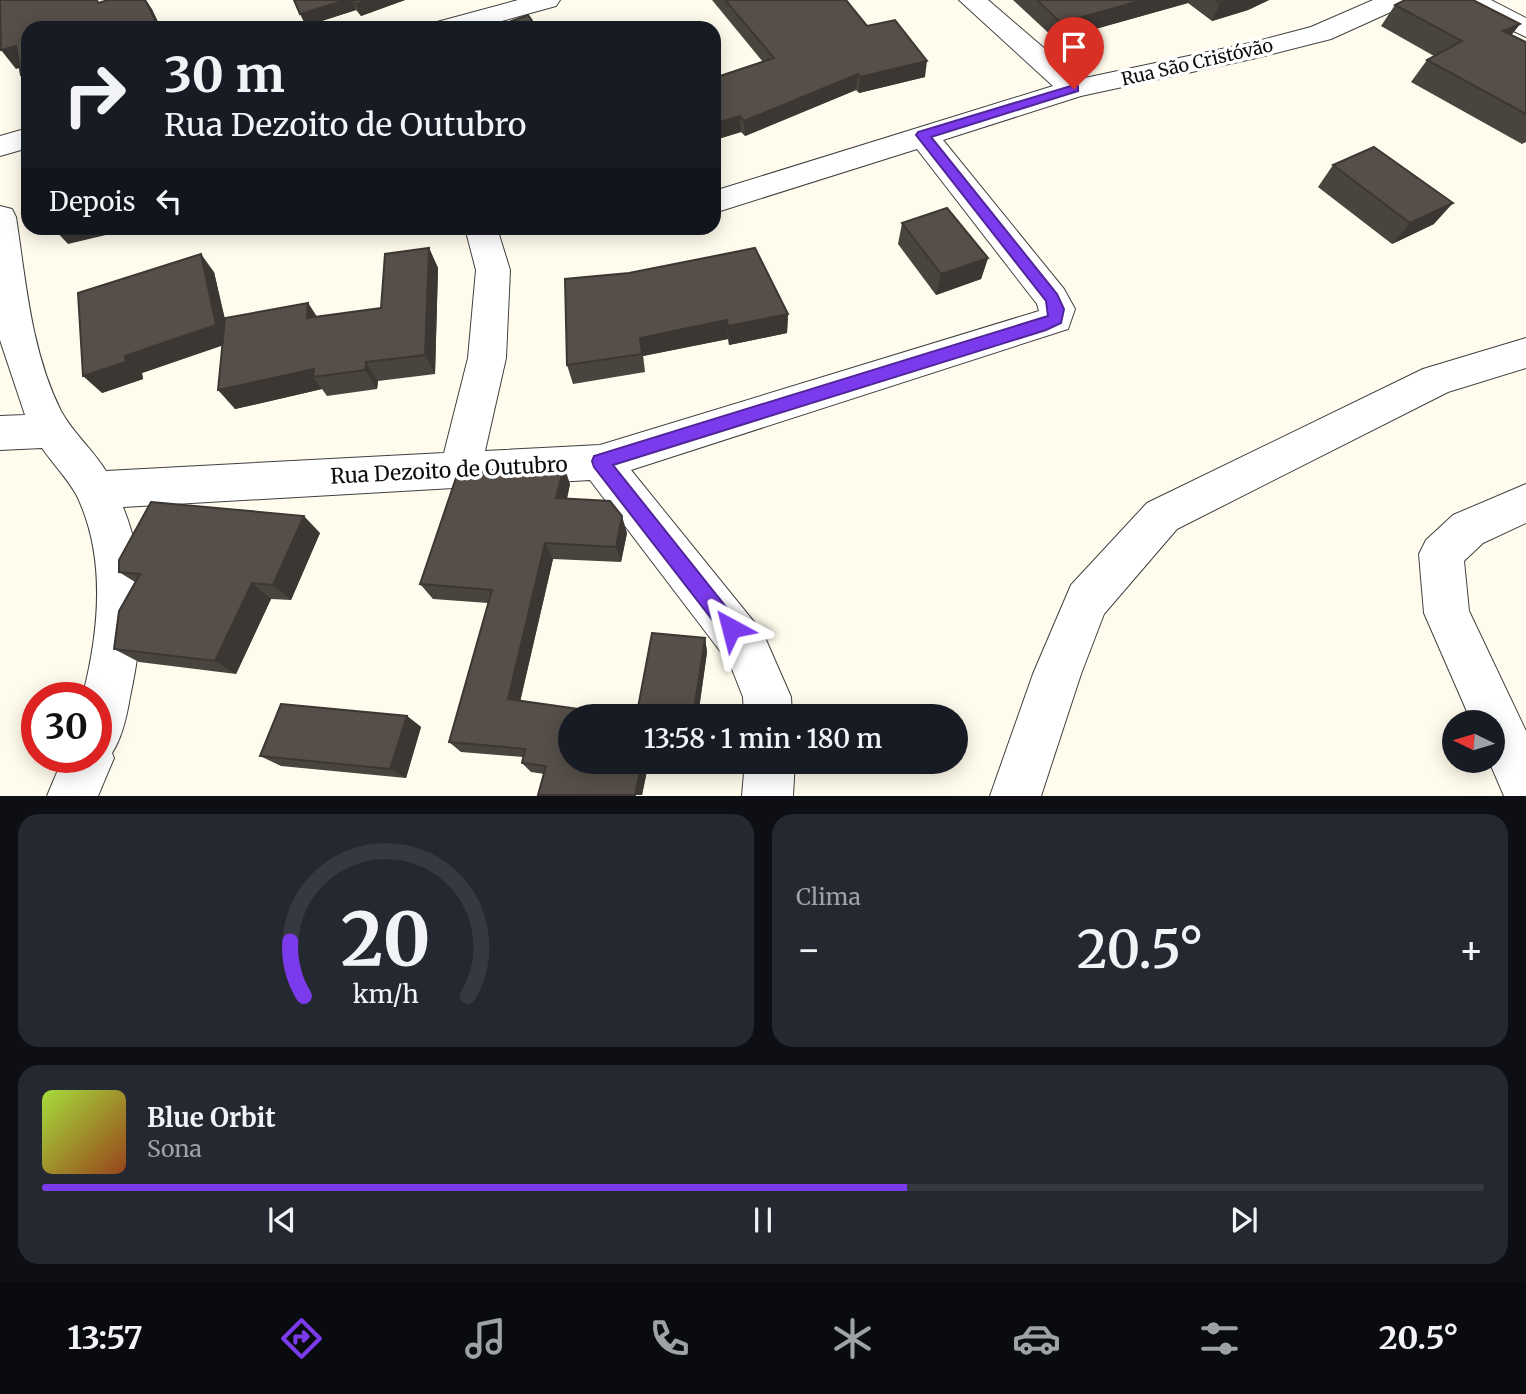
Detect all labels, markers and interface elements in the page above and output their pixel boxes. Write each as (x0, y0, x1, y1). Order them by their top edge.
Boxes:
pin (1044, 17, 1104, 89)
icon: arrive (1055, 28, 1093, 66)
street label: Rua São Cristóvão (1119, 33, 1275, 91)
text: 30 m (164, 44, 285, 105)
icon: right (49, 49, 140, 140)
text: Rua Dezoito de Outubro (164, 105, 526, 145)
icon: left (150, 182, 188, 220)
text: Depois (49, 185, 136, 218)
street label: Rua Dezoito de Outubro (330, 450, 568, 490)
position arrow (694, 591, 768, 665)
speed limit sign: 30 (21, 682, 112, 773)
north arrow (1442, 710, 1505, 774)
map controls (1442, 710, 1505, 773)
text: 13:58 · 1 min · 180 m (644, 722, 882, 755)
text: Clima (796, 882, 861, 911)
text: 20 (341, 895, 431, 987)
text: 20.5° (1077, 917, 1203, 982)
text: − (796, 926, 821, 973)
text: + (1459, 926, 1484, 973)
text: km/h (353, 978, 419, 1010)
text: Blue Orbit (147, 1101, 276, 1134)
text: Sona (147, 1134, 202, 1163)
icon: previous (263, 1201, 301, 1239)
icon: pause (744, 1201, 782, 1239)
icon: next (1225, 1201, 1263, 1239)
icon: directions (277, 1314, 326, 1363)
icon: music (461, 1314, 510, 1363)
icon: phone (645, 1314, 694, 1363)
icon: climate (828, 1314, 877, 1363)
icon: car (1012, 1314, 1061, 1363)
icon: filters (1195, 1314, 1244, 1363)
text: 13:57 (67, 1318, 143, 1358)
text: 20.5° (1379, 1318, 1459, 1358)

